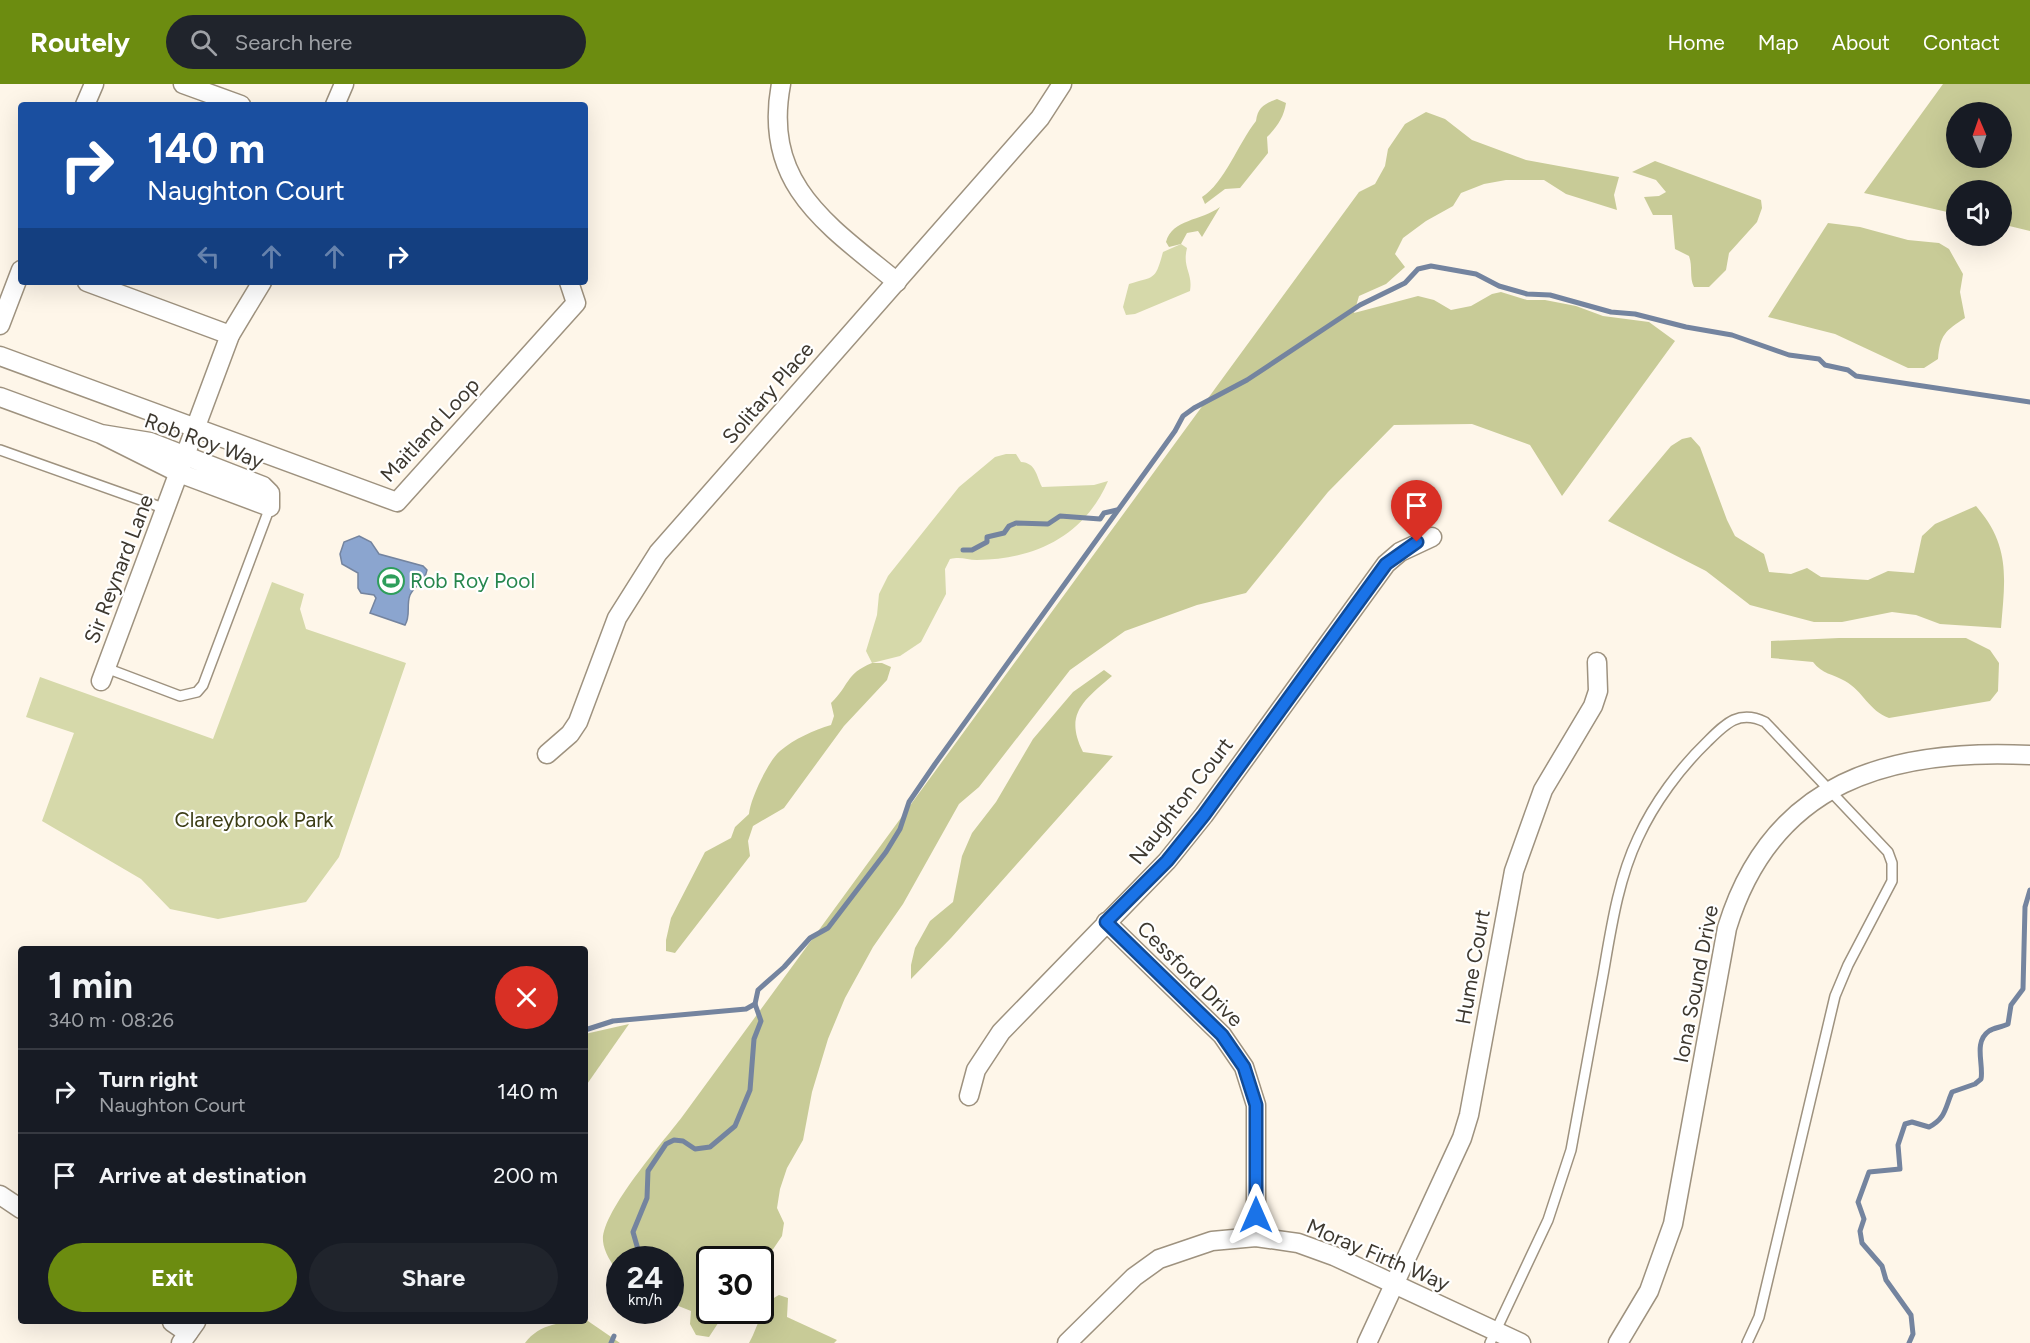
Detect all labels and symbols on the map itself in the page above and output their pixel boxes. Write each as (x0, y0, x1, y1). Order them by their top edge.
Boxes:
north arrow (1946, 102, 2012, 168)
street label: Solitary Place (717, 337, 819, 449)
street label: Maitland Loop (375, 372, 484, 487)
street label: Rob Roy Way (141, 407, 267, 474)
pin (1391, 480, 1442, 542)
street label: Sir Reynard Lane (79, 491, 158, 647)
sports icon: Rob Roy Pool (376, 566, 406, 596)
place label: Rob Roy Pool (410, 568, 535, 593)
street label: Naughton Court (1123, 732, 1238, 869)
park label: Clareybrook Park (175, 807, 334, 832)
street label: Iona Sound Drive (1668, 903, 1723, 1065)
street label: Hume Court (1450, 908, 1495, 1026)
street label: Cessford Drive (1132, 916, 1248, 1032)
position arrow (1224, 1183, 1288, 1247)
street label: Moray Firth Way (1303, 1213, 1453, 1296)
speed limit sign: 30 (696, 1246, 774, 1324)

